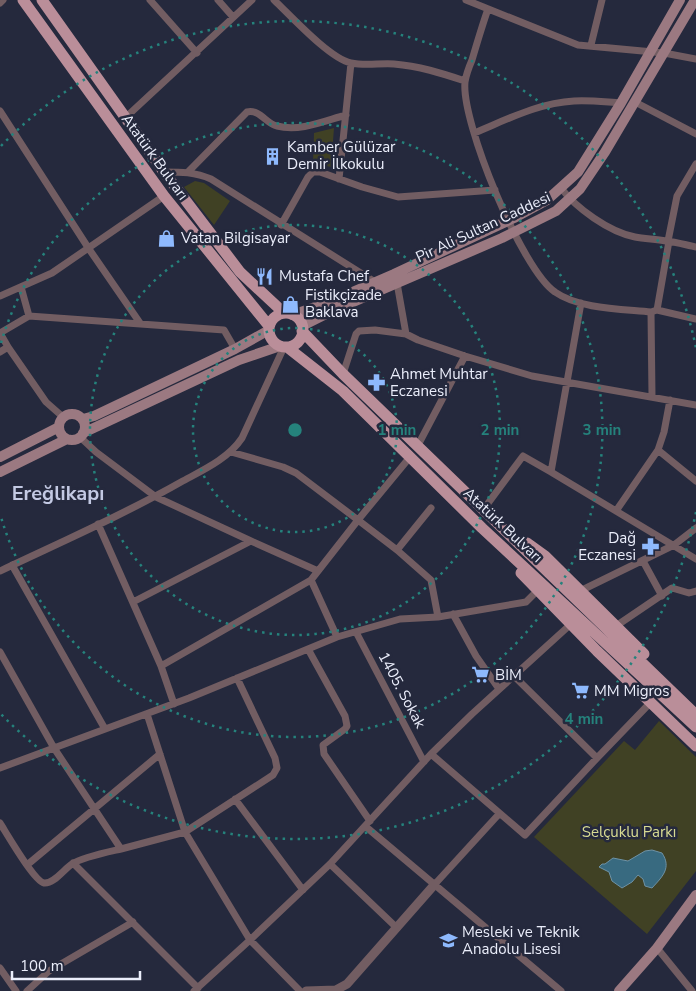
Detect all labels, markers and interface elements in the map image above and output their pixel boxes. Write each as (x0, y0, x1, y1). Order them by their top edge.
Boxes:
street label: Atatürk Bulvarı (117, 110, 193, 204)
place label: Kamber Gülüzar Demir İlkokulu (287, 137, 396, 174)
building icon: Kamber Gülüzar Demir İlkokulu (263, 146, 283, 166)
street label: Pir Ali Sultan Caddesi (412, 187, 554, 267)
shop icon: Vatan Bilgisayar (157, 228, 177, 248)
place label: Vatan Bilgisayar (180, 228, 291, 248)
restaurant icon: Mustafa Chef (255, 266, 275, 286)
place label: Mustafa Chef (279, 266, 370, 286)
place label: Fistikçizade Baklava (305, 285, 382, 322)
shop icon: Fistikçizade Baklava (281, 294, 301, 314)
place label: Ahmet Muhtar Eczanesi (390, 364, 488, 401)
pharmacy icon: Ahmet Muhtar Eczanesi (366, 373, 386, 393)
text: 1 min (378, 420, 416, 440)
text: 2 min (481, 420, 519, 440)
text: 3 min (583, 420, 621, 440)
centre of rings (286, 421, 304, 439)
district label: Ereğlikapı (12, 480, 104, 507)
street label: Atatürk Bulvarı (459, 483, 547, 567)
place label: Dağ Eczanesi (578, 528, 636, 565)
pharmacy icon: Dağ Eczanesi (640, 537, 660, 557)
street label: 1405. Sokak (374, 648, 431, 732)
supermarket icon: BİM (471, 665, 491, 685)
place label: BİM (495, 665, 522, 685)
supermarket icon: MM Migros (570, 681, 590, 701)
place label: MM Migros (594, 681, 669, 701)
text: 4 min (565, 709, 603, 729)
park label: Selçuklu Parkı (582, 822, 676, 842)
place label: Mesleki ve Teknik Anadolu Lisesi (462, 922, 580, 959)
school or university icon: Mesleki ve Teknik Anadolu Lisesi (438, 931, 458, 951)
scale bar (12, 948, 140, 980)
text: 100 m (20, 956, 64, 976)

